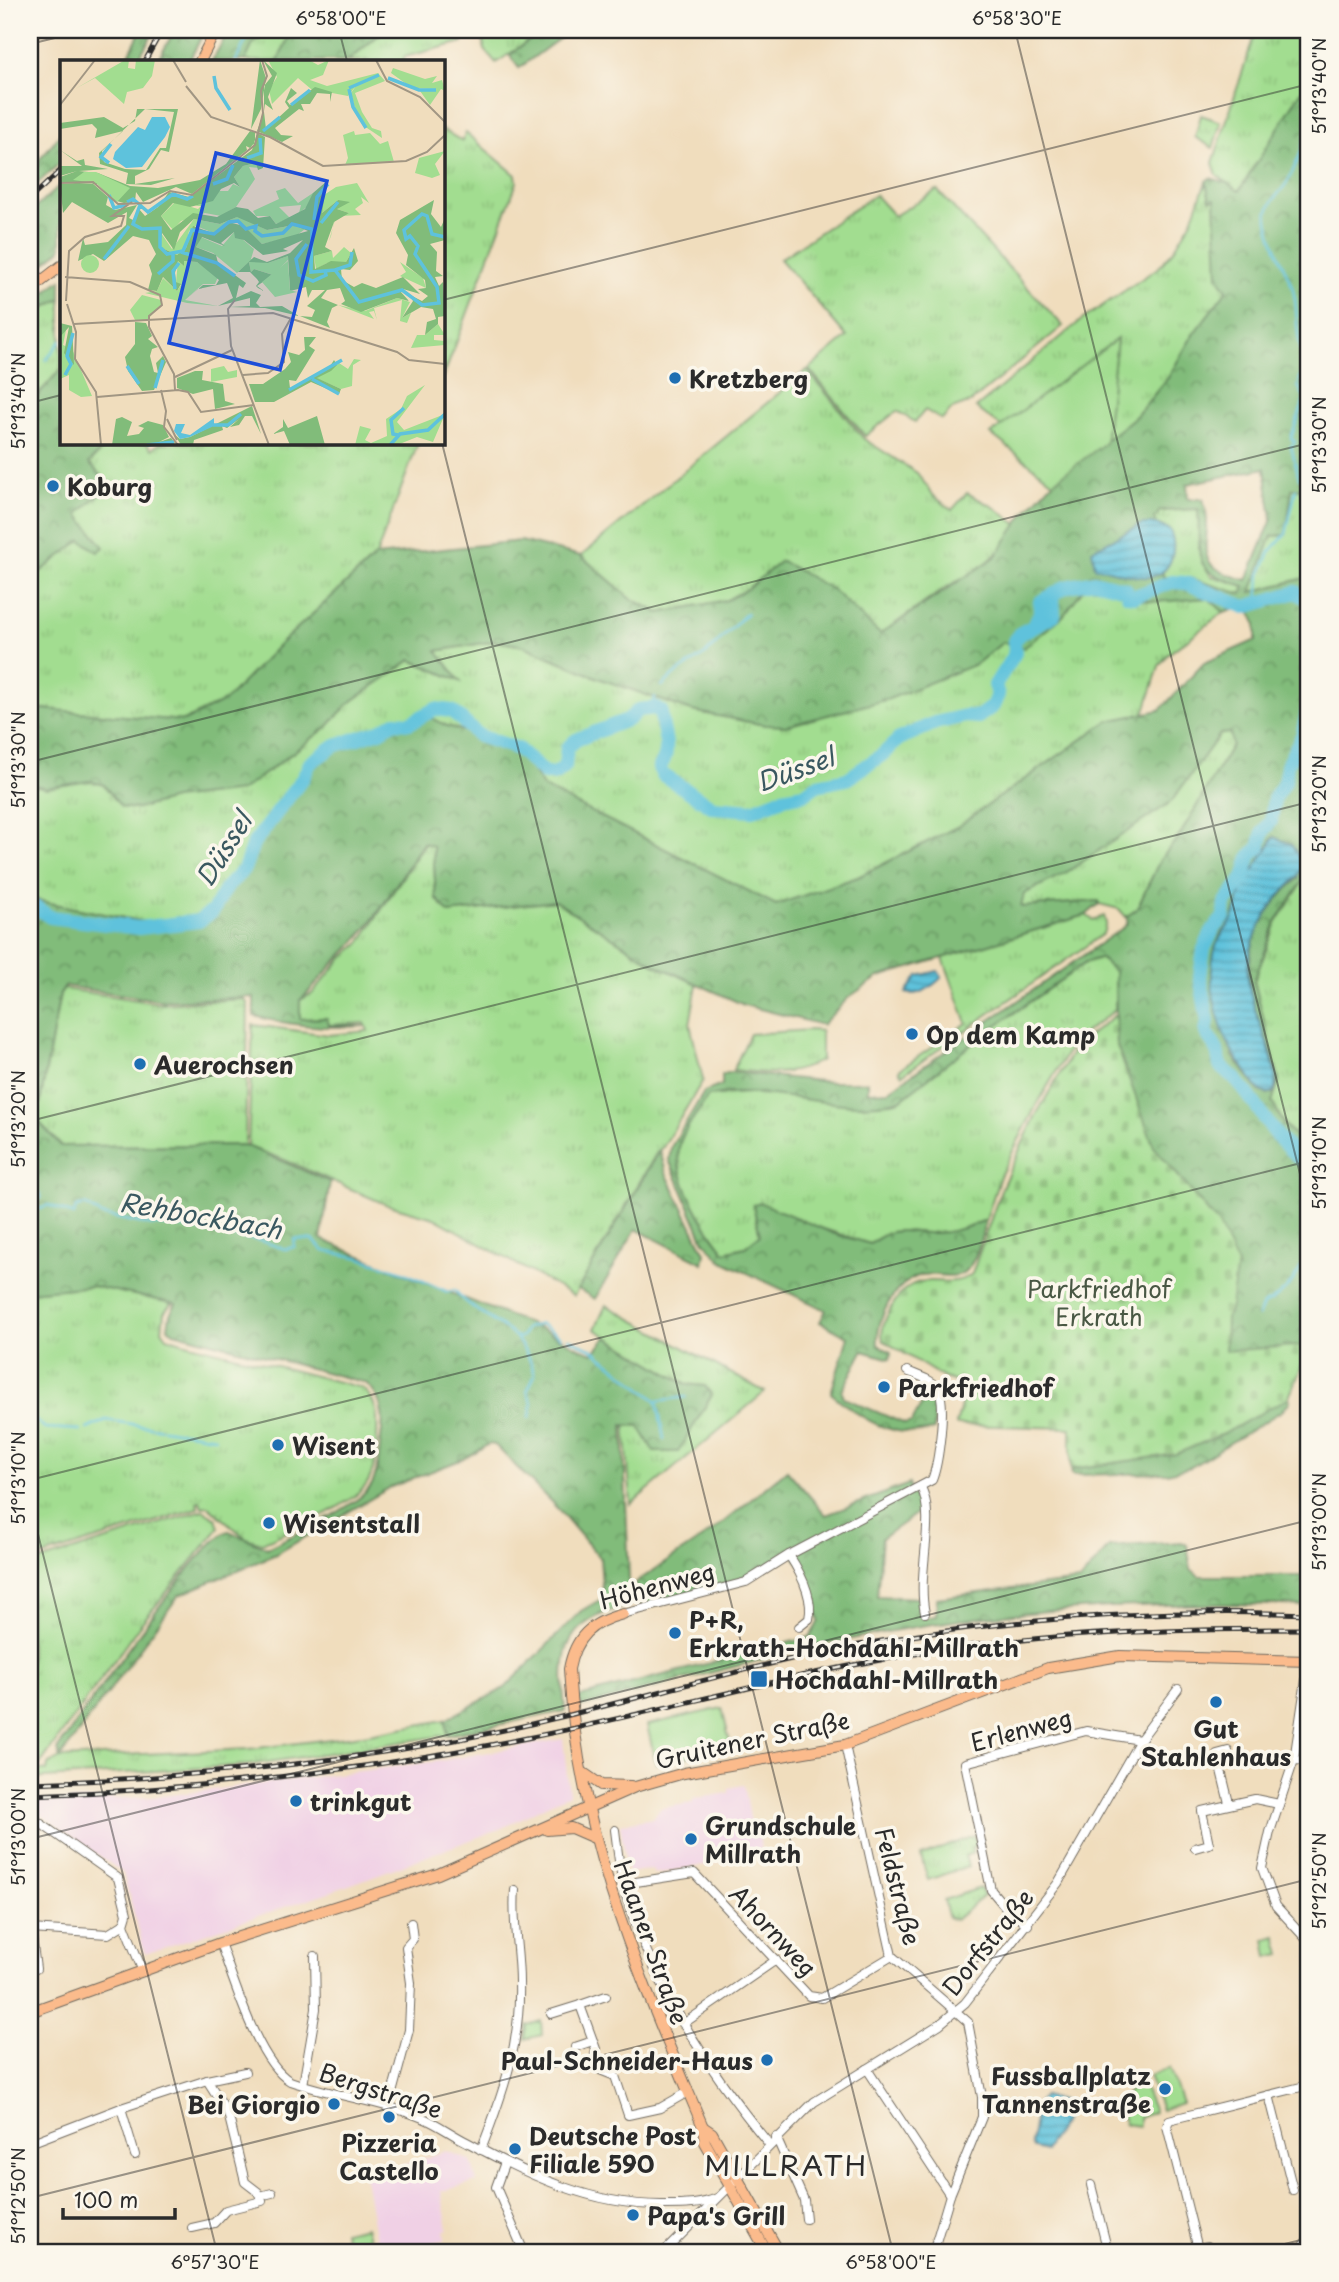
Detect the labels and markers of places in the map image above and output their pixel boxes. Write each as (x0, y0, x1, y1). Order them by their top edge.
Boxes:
place label: Kretzberg (689, 360, 808, 396)
marker: Kretzberg (667, 370, 683, 386)
place label: Koburg (67, 468, 152, 504)
marker: Koburg (45, 478, 61, 494)
place label: Op dem Kamp (926, 1016, 1095, 1052)
marker: Op dem Kamp (904, 1026, 920, 1042)
place label: Auerochsen (153, 1046, 294, 1082)
marker: Auerochsen (132, 1056, 148, 1072)
place label: Parkfriedhof (898, 1369, 1056, 1405)
marker: Parkfriedhof (876, 1379, 892, 1395)
place label: Wisent (292, 1427, 376, 1463)
marker: Wisent (270, 1437, 286, 1453)
place label: Wisentstall (283, 1505, 420, 1541)
marker: Wisentstall (261, 1515, 277, 1531)
place label: P+R, Erkrath-Hochdahl-Millrath (689, 1601, 1019, 1665)
marker: P+R, Erkrath-Hochdahl-Millrath (667, 1625, 683, 1641)
place label: Hochdahl-Millrath (775, 1661, 998, 1697)
marker: Hochdahl-Millrath (749, 1669, 769, 1689)
marker: Gut Stahlenhaus (1208, 1694, 1224, 1710)
place label: Gut Stahlenhaus (1141, 1710, 1291, 1774)
place label: trinkgut (310, 1783, 412, 1819)
marker: trinkgut (288, 1793, 304, 1809)
place label: Grundschule Millrath (705, 1807, 856, 1871)
marker: Grundschule Millrath (683, 1831, 699, 1847)
place label: Paul-Schneider-Haus (501, 2042, 753, 2078)
marker: Paul-Schneider-Haus (759, 2052, 775, 2068)
place label: Fussballplatz Tannenstraße (982, 2057, 1151, 2121)
marker: Fussballplatz Tannenstraße (1157, 2081, 1173, 2097)
place label: Bei Giorgio (187, 2086, 320, 2122)
marker: Bei Giorgio (326, 2096, 342, 2112)
marker: Pizzeria Castello (381, 2109, 397, 2125)
place label: Deutsche Post Filiale 590 (529, 2117, 697, 2181)
place label: Pizzeria Castello (339, 2124, 439, 2188)
marker: Deutsche Post Filiale 590 (507, 2141, 523, 2157)
place label: Papa's Grill (647, 2197, 785, 2233)
marker: Papa's Grill (625, 2207, 641, 2223)

